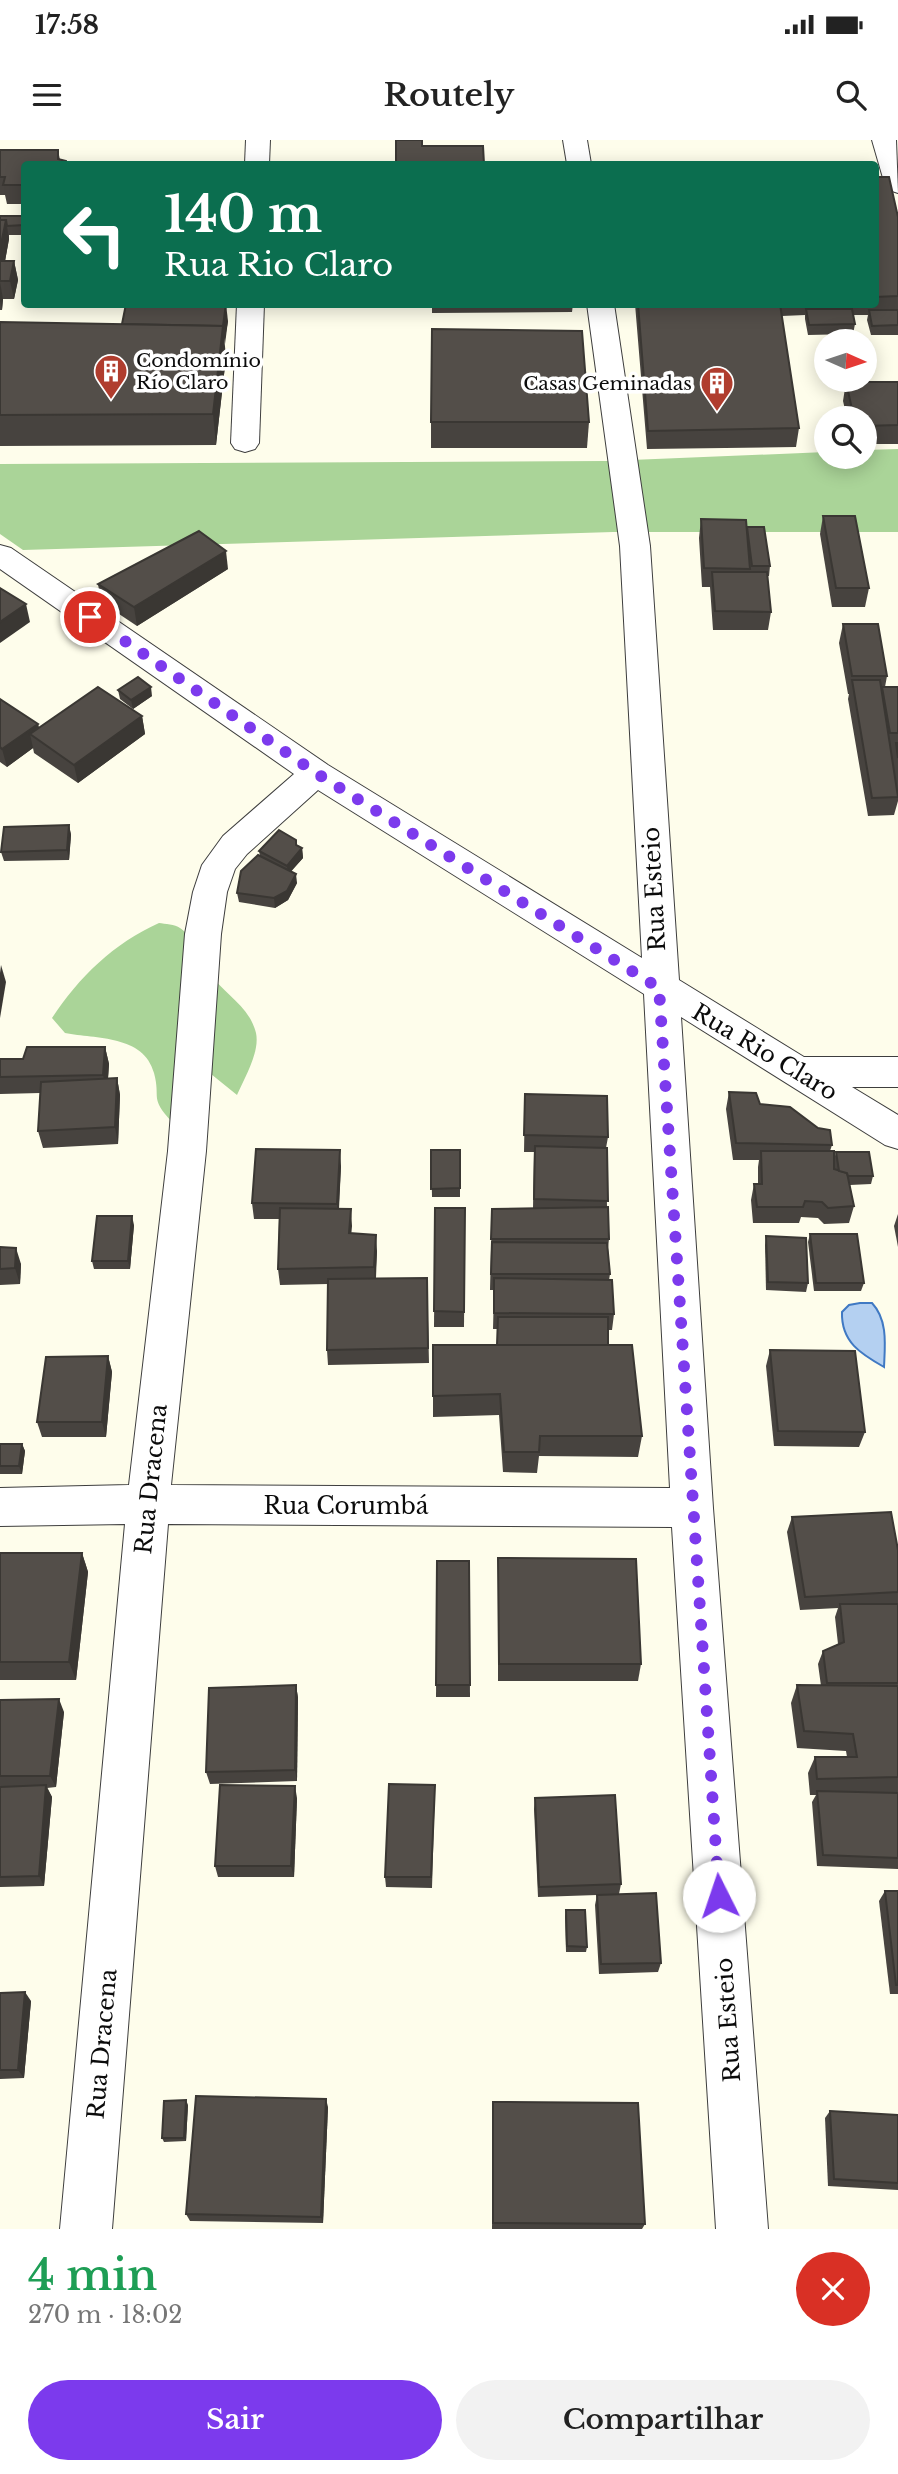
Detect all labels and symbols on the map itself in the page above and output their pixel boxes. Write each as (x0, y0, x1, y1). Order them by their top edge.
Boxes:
north arrow (814, 329, 877, 392)
place label: Condomínio Río Claro (136, 349, 261, 394)
building icon: Condomínio Río Claro (92, 352, 130, 401)
building icon: Casas Geminadas (698, 364, 736, 413)
place label: Casas Geminadas (523, 372, 692, 395)
pin (60, 587, 120, 647)
street label: Rua Esteio (637, 826, 671, 952)
street label: Rua Rio Claro (687, 998, 843, 1106)
street label: Rua Dracena (129, 1402, 173, 1555)
street label: Rua Corumbá (264, 1492, 429, 1520)
position arrow (682, 1859, 756, 1933)
street label: Rua Esteio (710, 1957, 746, 2083)
street label: Rua Dracena (81, 1967, 123, 2120)

